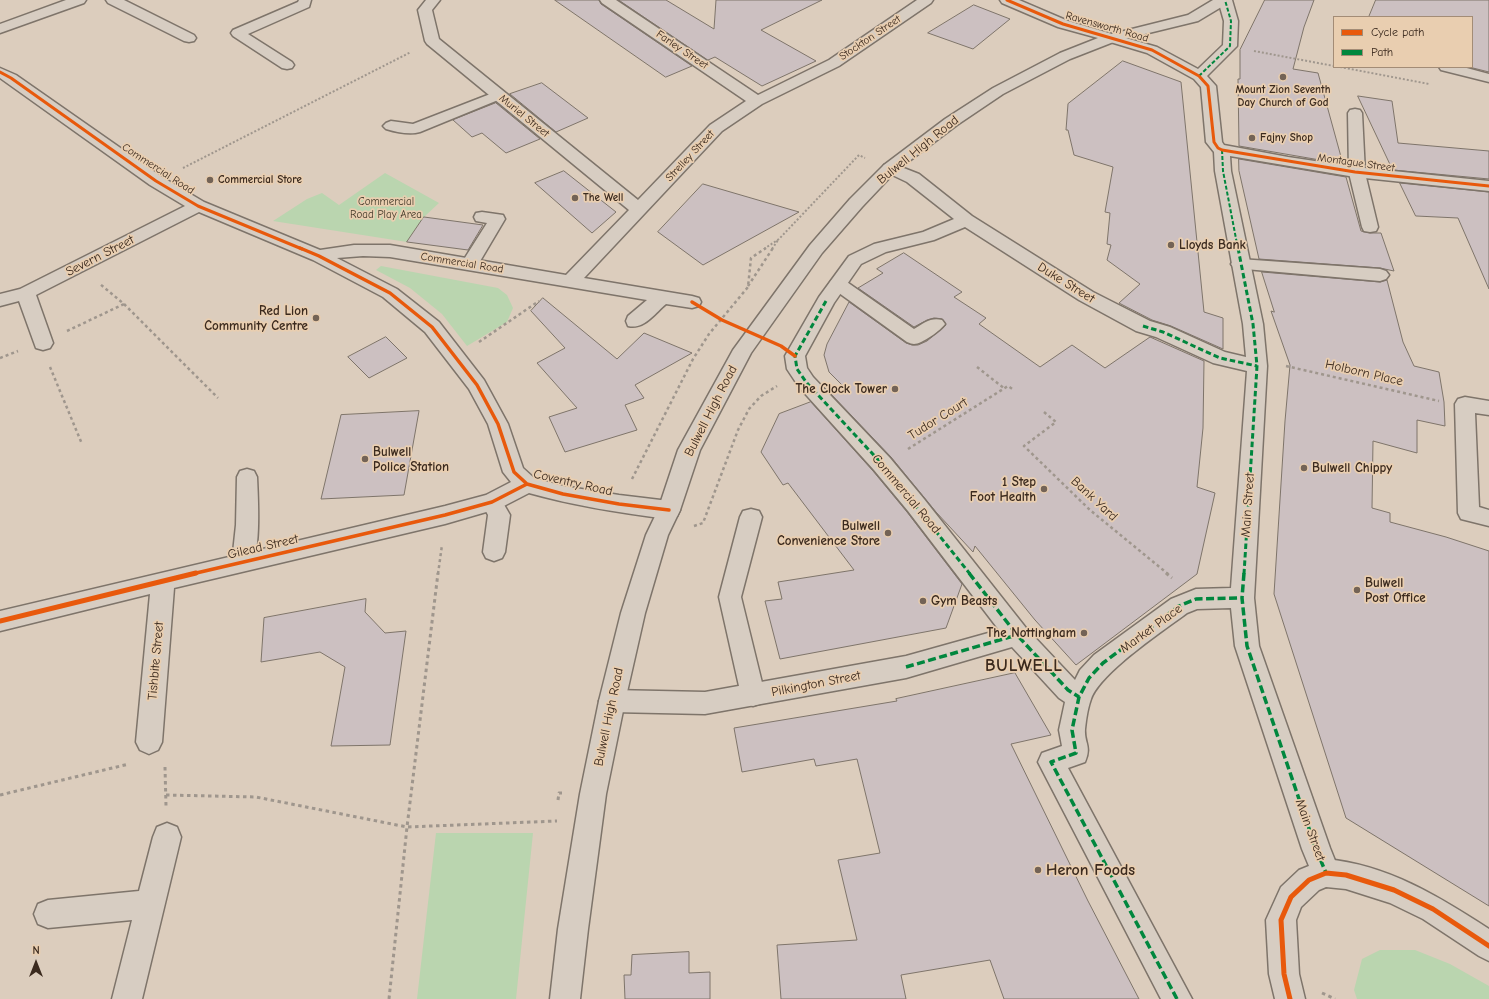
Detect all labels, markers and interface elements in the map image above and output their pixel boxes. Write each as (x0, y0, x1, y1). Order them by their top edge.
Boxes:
street label: Ravensworth Road (1064, 9, 1150, 45)
street label: Stockton Street (837, 13, 903, 63)
legend (1333, 16, 1473, 68)
text: Cycle path (1371, 25, 1424, 39)
street label: Farley Street (654, 28, 710, 72)
text: Path (1371, 45, 1393, 59)
marker: Mount Zion Seventh Day Church of God (1278, 72, 1288, 82)
place label: Mount Zion Seventh Day Church of God (1235, 83, 1331, 109)
street label: Muriel Street (496, 92, 552, 140)
street label: Bulwell High Road (874, 112, 962, 188)
street label: Strelley Street (663, 128, 717, 184)
place label: Fajny Shop (1260, 131, 1313, 145)
marker: Fajny Shop (1247, 133, 1257, 143)
street label: Commercial Road (119, 141, 197, 197)
street label: Montague Street (1317, 151, 1395, 175)
place label: Commercial Store (218, 173, 302, 187)
marker: Commercial Store (205, 175, 215, 185)
place label: The Well (583, 191, 623, 205)
marker: The Well (570, 193, 580, 203)
park label: Commercial Road Play Area (350, 195, 422, 221)
street label: Severn Street (63, 232, 137, 280)
place label: Lloyds Bank (1179, 237, 1246, 253)
marker: Lloyds Bank (1166, 240, 1176, 250)
street label: Commercial Road (420, 250, 504, 276)
street label: Duke Street (1035, 259, 1097, 307)
place label: Red Lion Community Centre (204, 303, 308, 334)
marker: Red Lion Community Centre (311, 313, 321, 323)
street label: Holborn Place (1324, 356, 1404, 390)
street label: Bulwell High Road (681, 363, 741, 459)
place label: The Clock Tower (795, 381, 887, 397)
marker: The Clock Tower (890, 384, 900, 394)
street label: Tudor Court (905, 395, 971, 443)
place label: Bulwell Police Station (373, 444, 449, 475)
street label: Commercial Road (868, 451, 944, 537)
marker: Bulwell Police Station (360, 454, 370, 464)
place label: Bulwell Chippy (1312, 460, 1392, 476)
marker: Bulwell Chippy (1299, 463, 1309, 473)
street label: Coventry Road (532, 466, 614, 500)
street label: Main Street (1238, 472, 1258, 538)
place label: 1 Step Foot Health (970, 474, 1036, 505)
street label: Bank Yard (1068, 474, 1120, 524)
marker: 1 Step Foot Health (1039, 484, 1049, 494)
place label: Bulwell Convenience Store (777, 518, 880, 549)
marker: Bulwell Convenience Store (883, 528, 893, 538)
street label: Gilead Street (226, 531, 300, 563)
place label: Bulwell Post Office (1365, 575, 1426, 606)
marker: Bulwell Post Office (1352, 585, 1362, 595)
place label: Gym Beasts (931, 593, 997, 609)
marker: Gym Beasts (918, 596, 928, 606)
street label: Market Place (1117, 601, 1185, 657)
street label: Tishbite Street (145, 621, 167, 701)
place label: The Nottingham (986, 625, 1076, 641)
marker: The Nottingham (1079, 628, 1089, 638)
district label: BULWELL (985, 656, 1063, 676)
street label: Bulwell High Road (591, 666, 627, 768)
street label: Pilkington Street (770, 668, 862, 700)
street label: Main Street (1292, 797, 1328, 863)
place label: Heron Foods (1046, 860, 1135, 880)
marker: Heron Foods (1033, 865, 1043, 875)
north arrow (16, 943, 56, 983)
text: N (32, 944, 40, 957)

